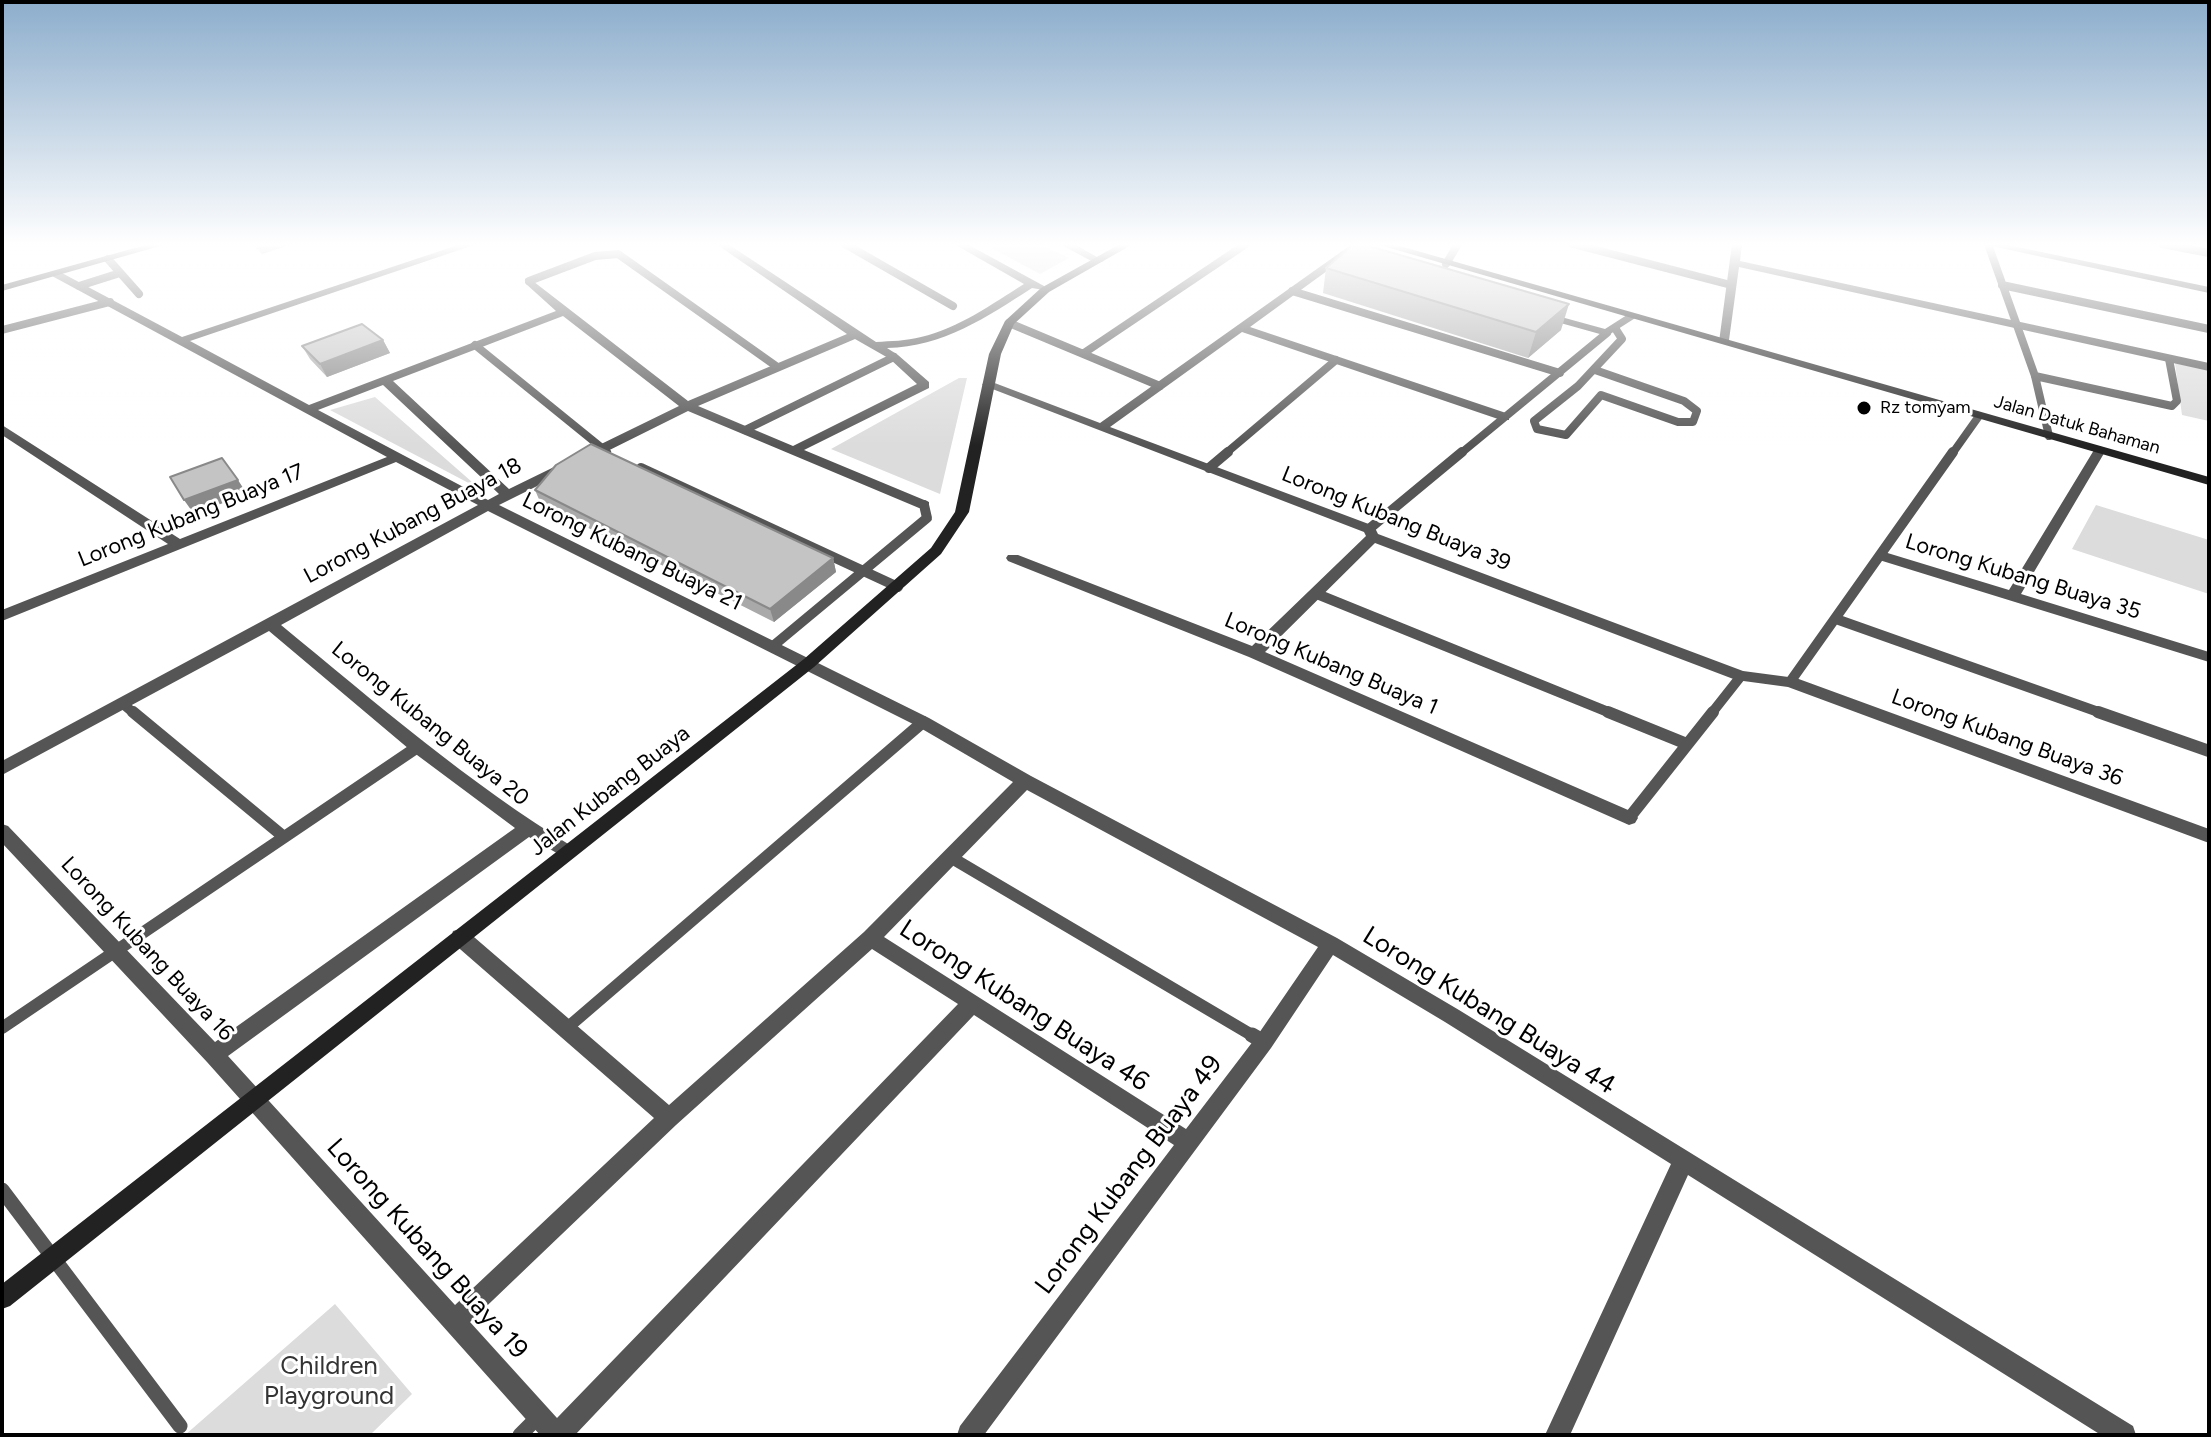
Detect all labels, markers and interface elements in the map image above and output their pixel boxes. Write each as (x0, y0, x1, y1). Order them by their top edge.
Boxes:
street label: Jalan Datuk Bahaman (1992, 391, 2162, 459)
place label: Rz tomyam (1880, 397, 1971, 419)
marker: Rz tomyam (1855, 399, 1873, 417)
street label: Lorong Kubang Buaya 18 (300, 452, 526, 590)
street label: Lorong Kubang Buaya 17 (74, 459, 308, 573)
street label: Lorong Kubang Buaya 39 (1278, 461, 1514, 577)
street label: Lorong Kubang Buaya 21 (518, 487, 746, 617)
street label: Lorong Kubang Buaya 35 (1902, 529, 2144, 625)
street label: Lorong Kubang Buaya 1 (1220, 607, 1442, 721)
street label: Lorong Kubang Buaya 20 (326, 636, 534, 812)
street label: Lorong Kubang Buaya 36 (1888, 684, 2126, 792)
street label: Jalan Kubang Buaya (525, 720, 695, 862)
street label: Lorong Kubang Buaya 16 (55, 852, 239, 1046)
street label: Lorong Kubang Buaya 46 (893, 914, 1155, 1098)
street label: Lorong Kubang Buaya 44 (1357, 920, 1621, 1102)
street label: Lorong Kubang Buaya 49 (1029, 1049, 1229, 1301)
street label: Lorong Kubang Buaya 19 (320, 1132, 534, 1366)
park label: Children Playground (264, 1350, 394, 1412)

